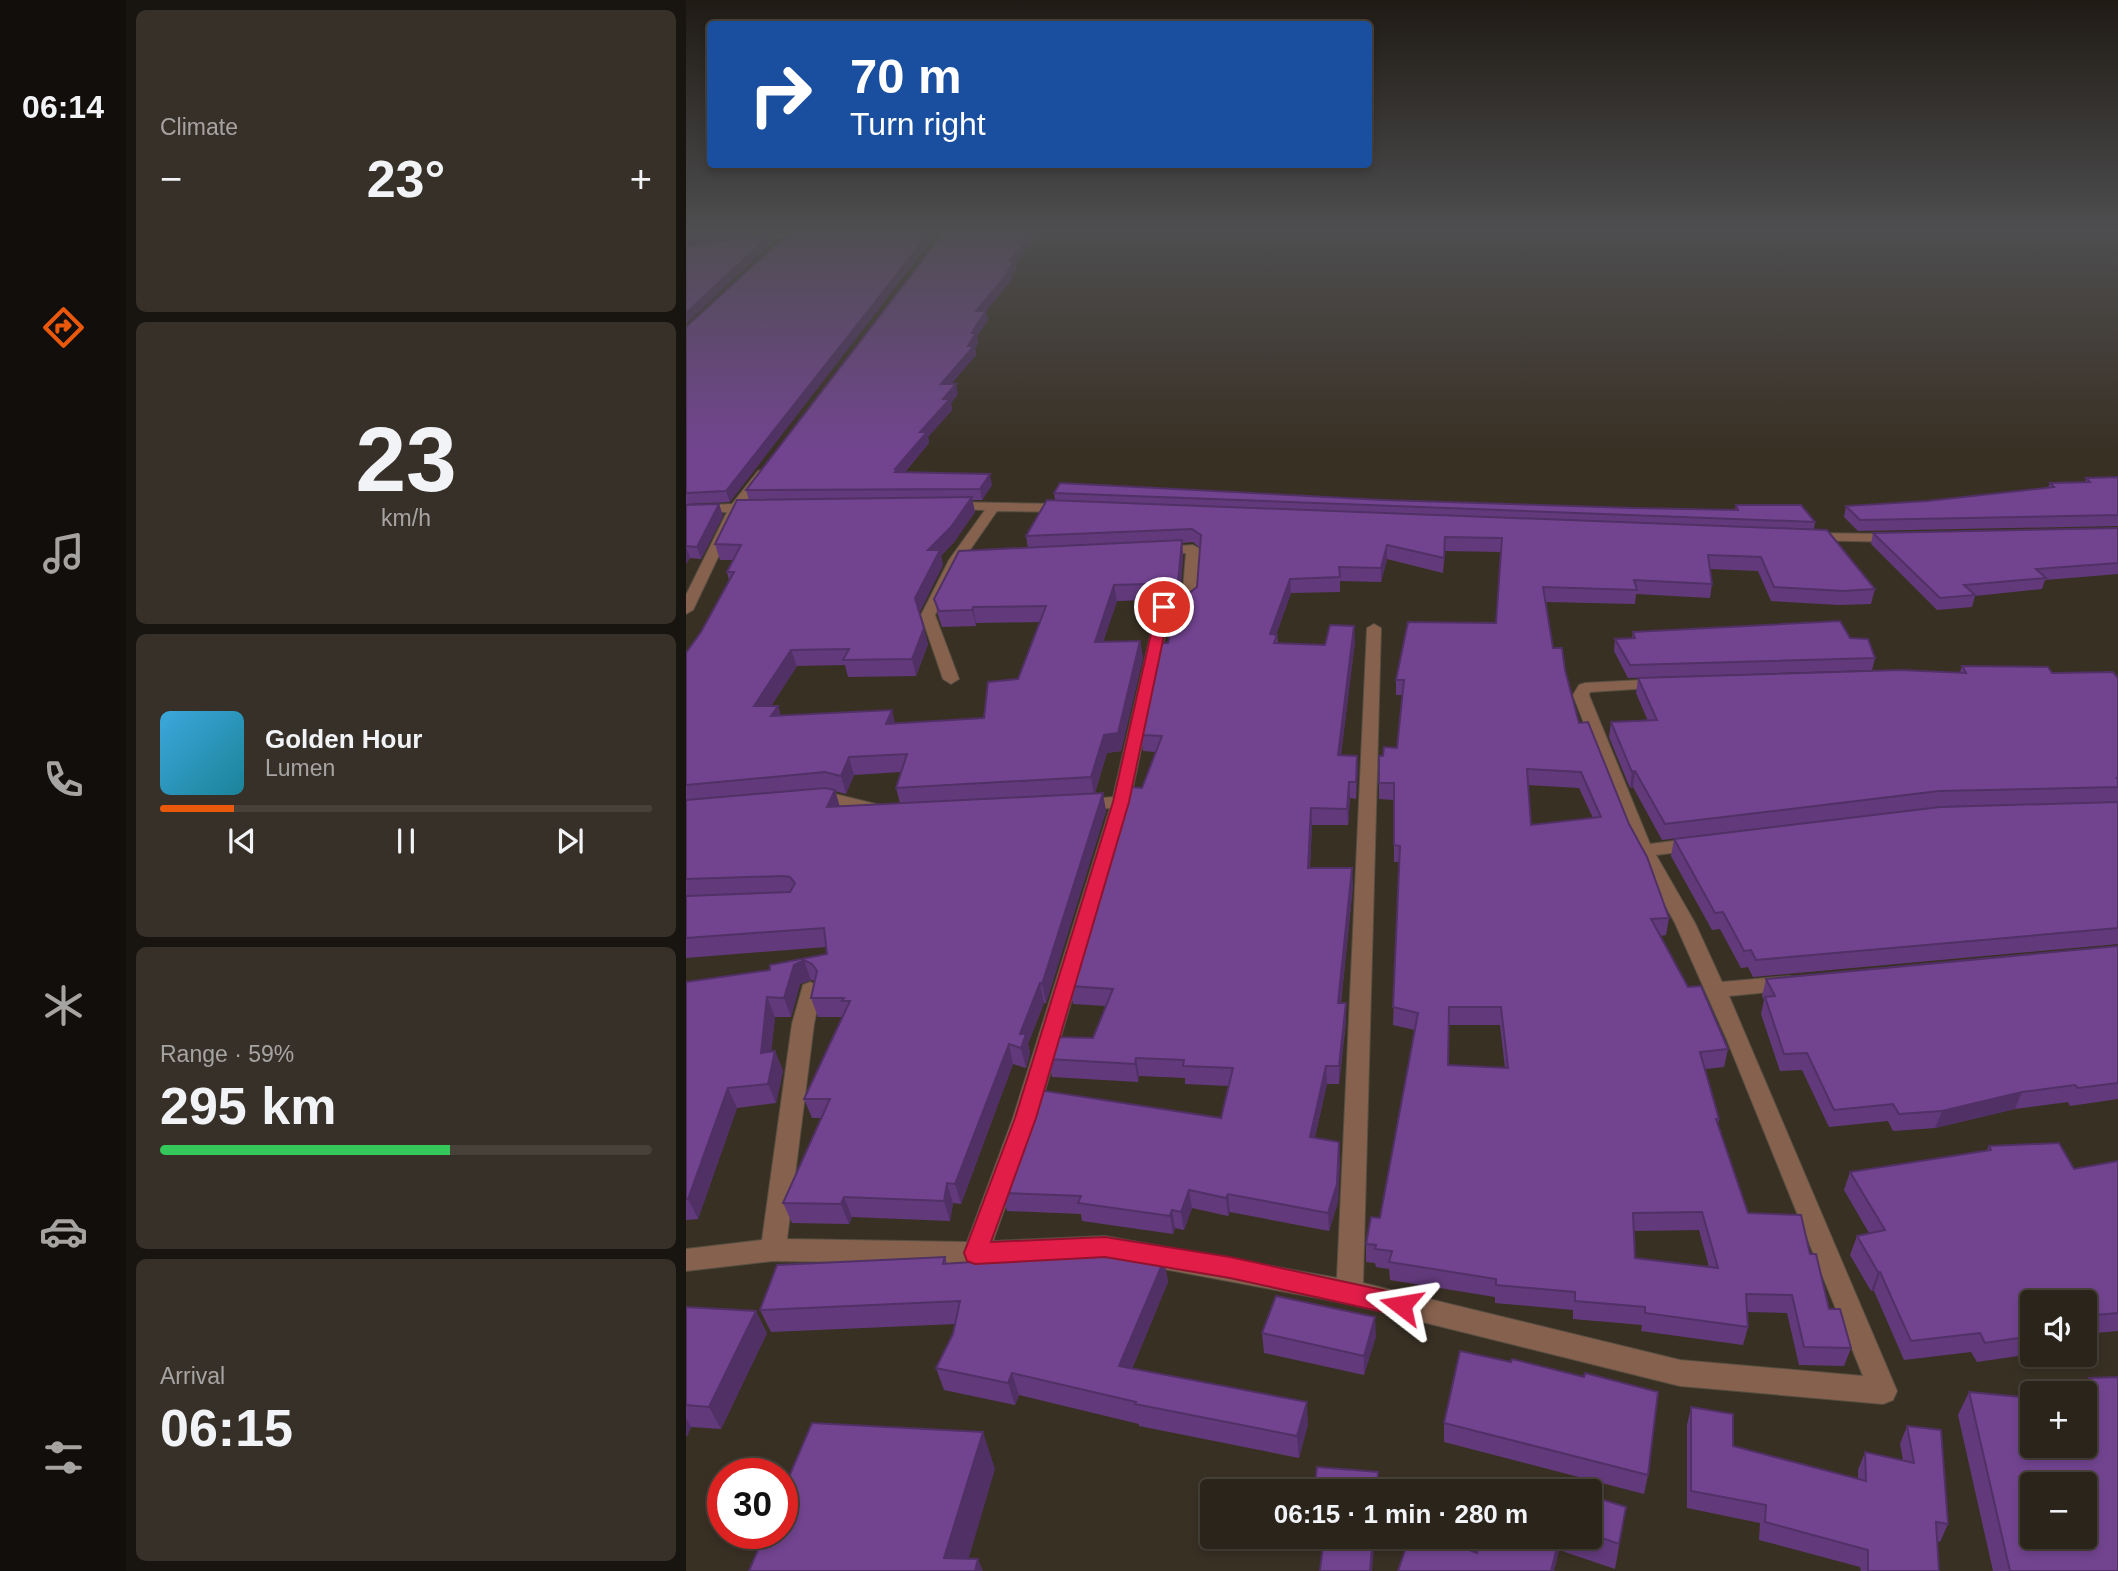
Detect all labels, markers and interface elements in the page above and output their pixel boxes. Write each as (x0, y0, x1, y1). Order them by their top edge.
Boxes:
icon: right (735, 49, 826, 140)
text: 70 m (850, 49, 962, 103)
text: 06:14 (22, 89, 104, 125)
text: Turn right (850, 106, 986, 142)
text: Climate (160, 114, 238, 140)
text: 23° (367, 150, 445, 208)
text: − (160, 158, 182, 200)
text: + (630, 158, 652, 200)
icon: directions (39, 303, 88, 352)
text: 23 (355, 409, 457, 510)
text: km/h (381, 505, 431, 531)
icon: music (39, 529, 88, 578)
pin (1134, 577, 1194, 637)
icon: arrive (1145, 588, 1183, 626)
text: Golden Hour (265, 724, 422, 754)
icon: phone (39, 755, 88, 804)
text: Lumen (265, 755, 335, 781)
icon: previous (223, 822, 261, 860)
icon: pause (387, 822, 425, 860)
icon: next (551, 822, 589, 860)
icon: climate (39, 981, 88, 1030)
text: Range · 59% (160, 1041, 294, 1067)
text: 295 km (160, 1077, 336, 1135)
icon: car (39, 1207, 88, 1256)
position arrow (1364, 1268, 1438, 1342)
map controls (2020, 1290, 2097, 1549)
button: sound (2020, 1290, 2097, 1367)
text: Arrival (160, 1363, 225, 1389)
button: + (2020, 1381, 2097, 1458)
text: 06:15 (160, 1399, 293, 1457)
icon: filters (39, 1433, 88, 1482)
speed limit sign: 30 (707, 1458, 798, 1549)
button: − (2020, 1472, 2097, 1549)
text: 06:15 · 1 min · 280 m (1274, 1499, 1528, 1529)

